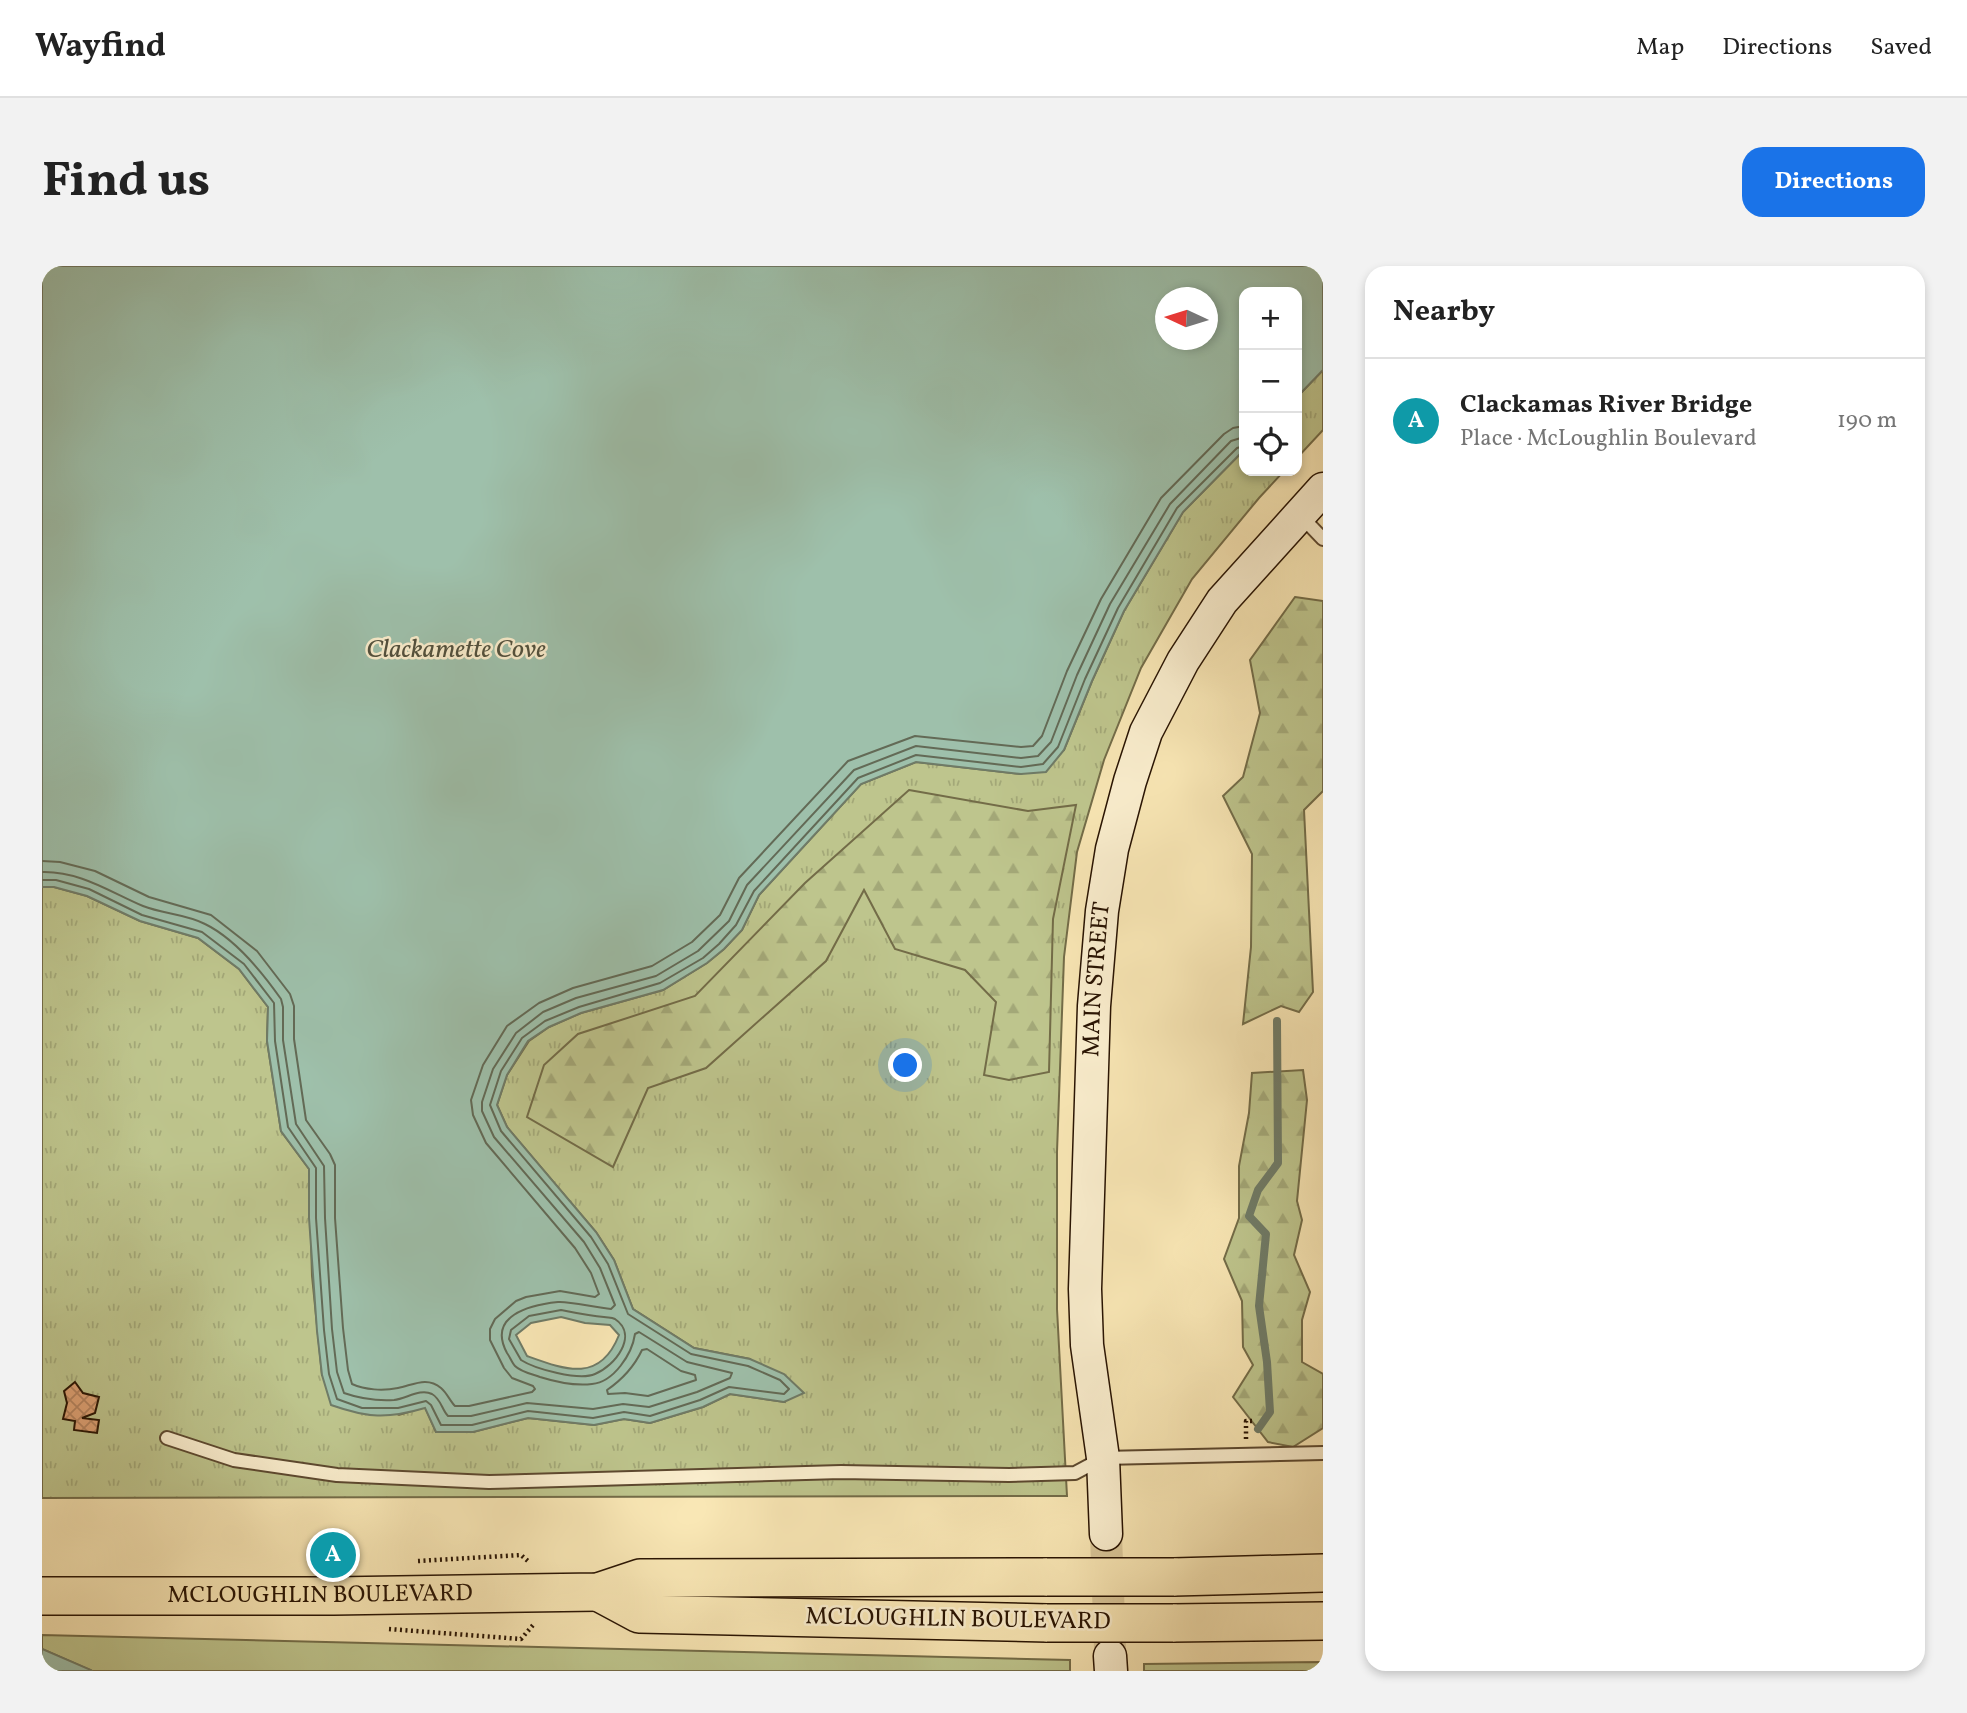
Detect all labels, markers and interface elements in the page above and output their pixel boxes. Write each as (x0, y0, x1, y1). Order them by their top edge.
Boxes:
text: Wayfind (35, 25, 166, 71)
text: Map (1636, 31, 1684, 65)
text: Directions (1722, 31, 1832, 65)
text: Saved (1870, 31, 1932, 65)
button: Directions (1742, 147, 1925, 217)
text: Find us (42, 148, 210, 217)
north arrow (1155, 287, 1218, 350)
map controls (1239, 287, 1302, 476)
button: + (1239, 287, 1302, 350)
text: Nearby (1393, 291, 1495, 333)
button: − (1239, 350, 1302, 413)
text: Clackamas River Bridge (1460, 387, 1752, 423)
text: A (1408, 405, 1424, 437)
text: 190 m (1837, 405, 1897, 437)
button: locate (1239, 413, 1302, 476)
text: Place · McLoughlin Boulevard (1460, 423, 1757, 455)
water label: Clackamette Cove (366, 632, 546, 668)
street label: MAIN STREET (1075, 900, 1120, 1057)
your location (888, 1048, 922, 1082)
pin: A (310, 1529, 356, 1581)
street label: MCLOUGHLIN BOULEVARD (167, 1577, 473, 1613)
street label: MCLOUGHLIN BOULEVARD (805, 1600, 1111, 1640)

